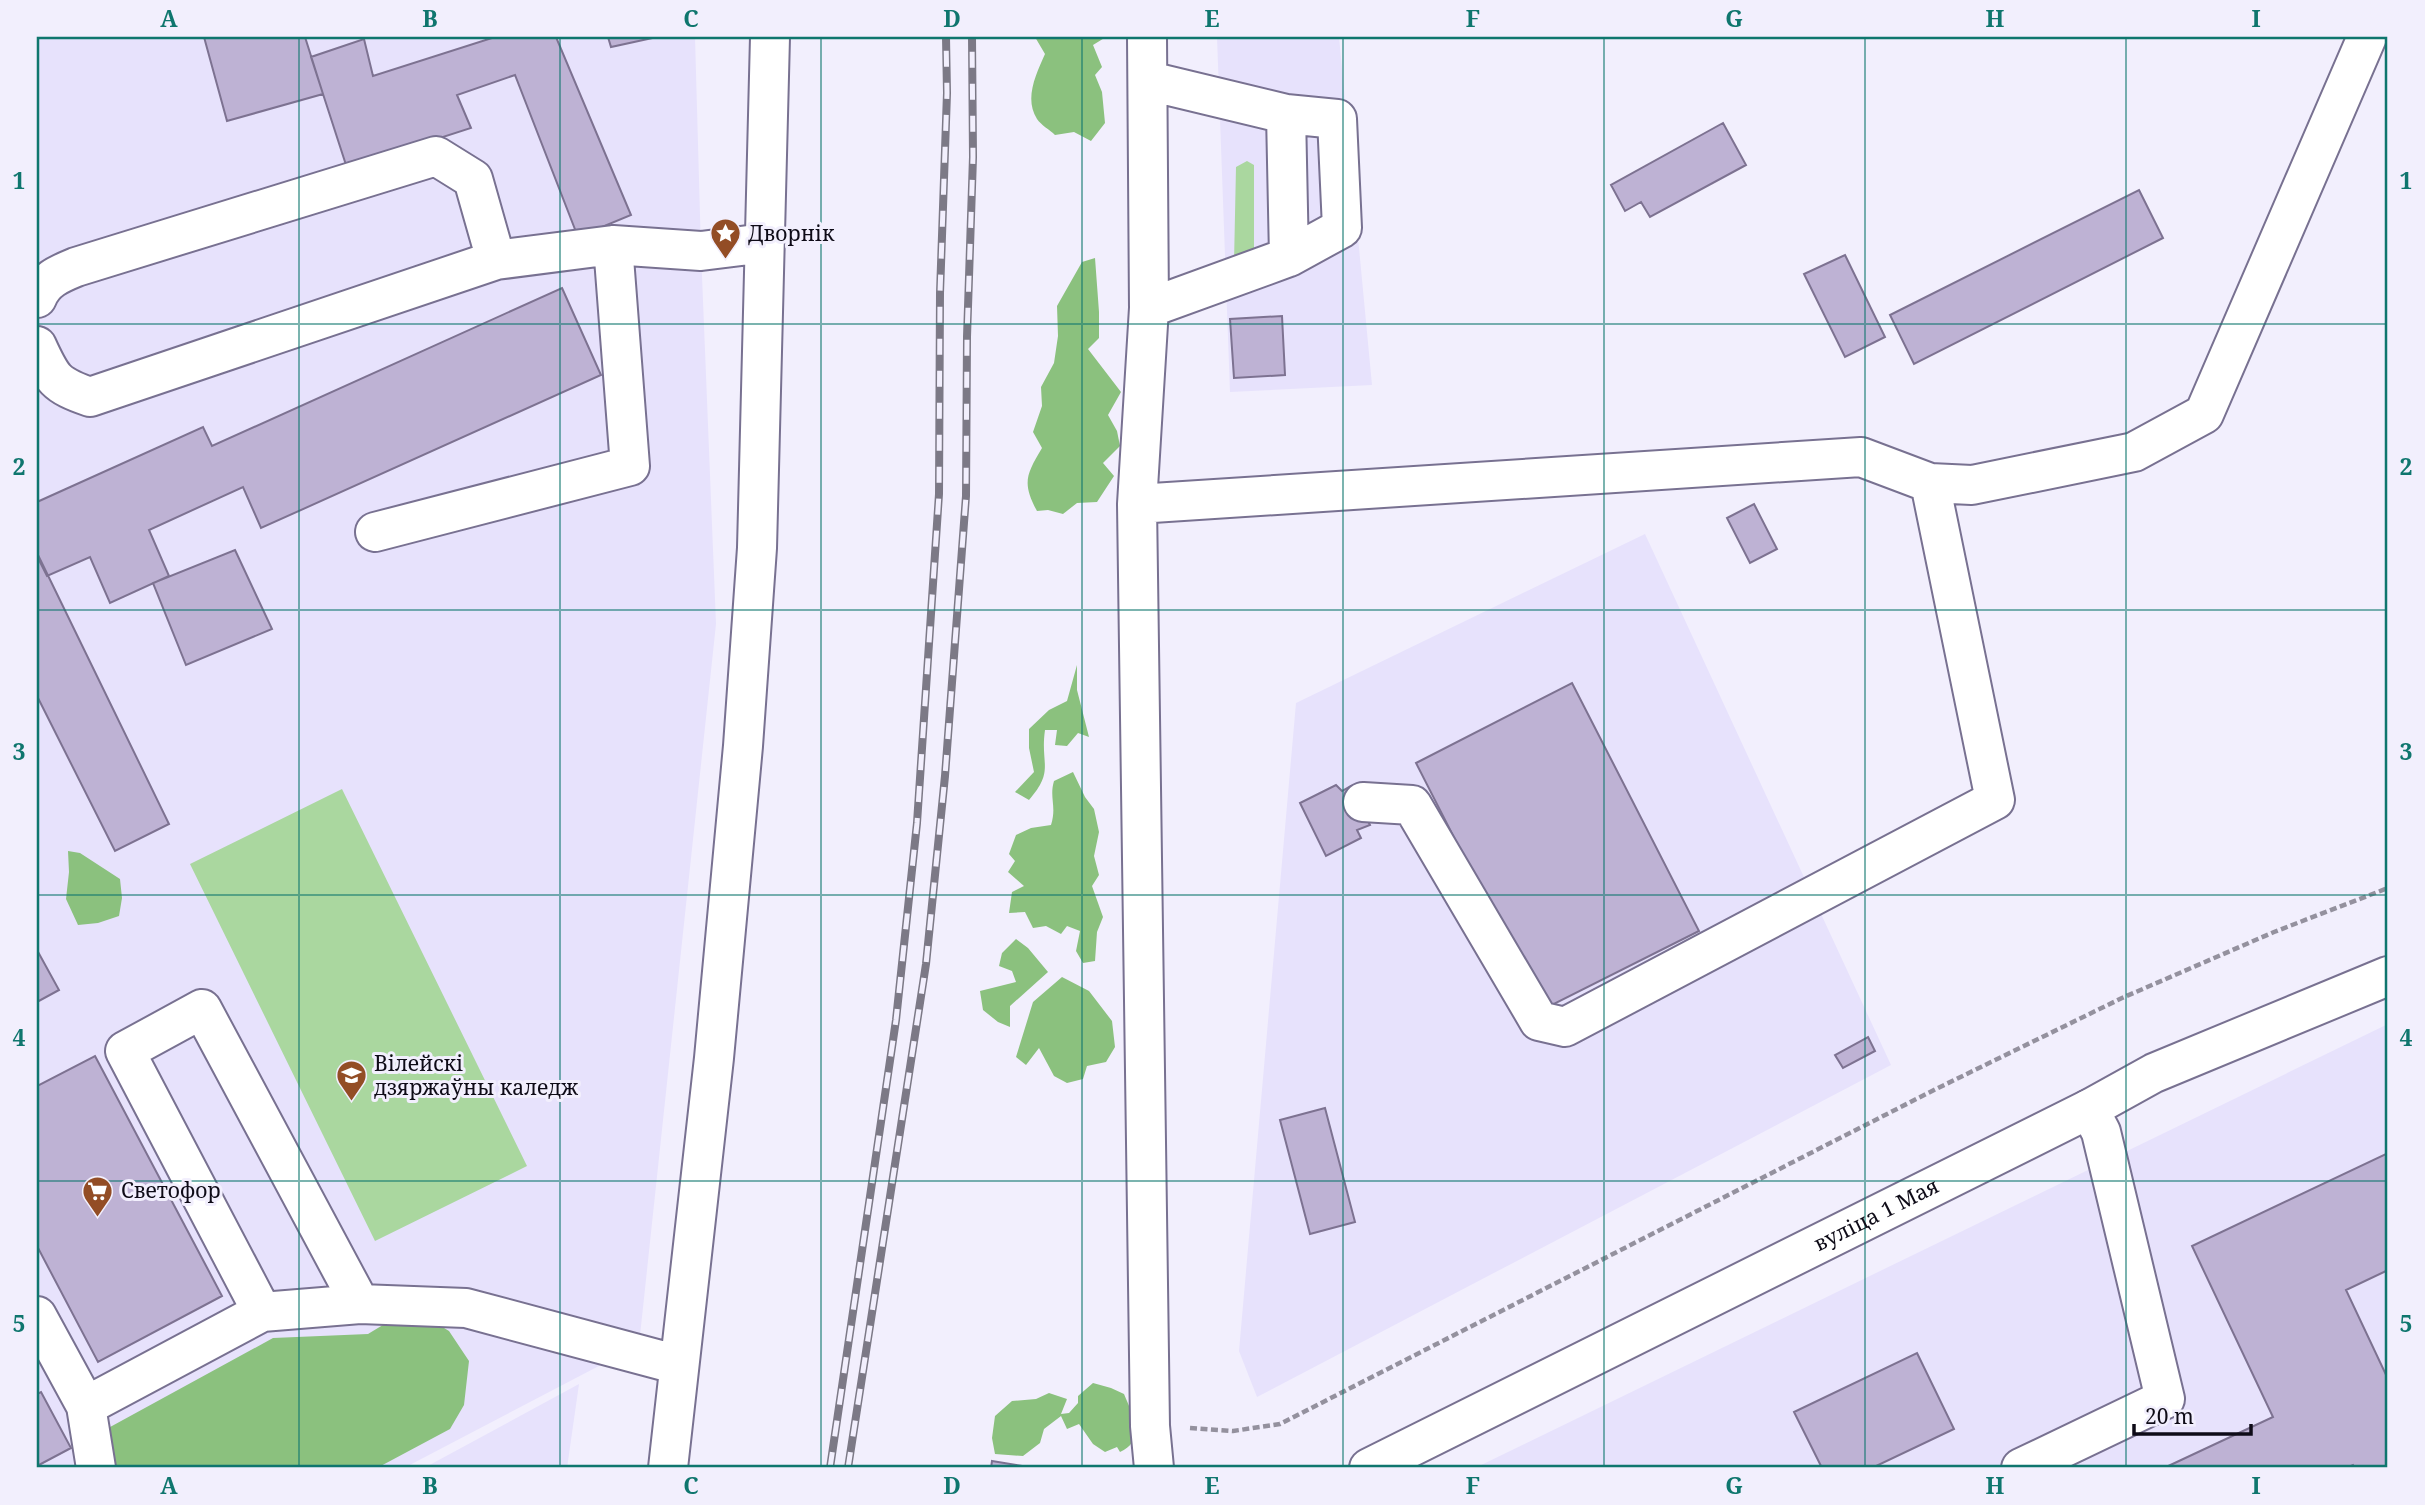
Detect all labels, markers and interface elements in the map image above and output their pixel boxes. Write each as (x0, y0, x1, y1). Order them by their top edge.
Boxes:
text: A (160, 2, 178, 34)
text: B (422, 2, 438, 34)
text: C (683, 2, 699, 34)
text: D (943, 2, 961, 34)
text: E (1204, 2, 1220, 34)
text: F (1466, 2, 1480, 34)
text: G (1725, 2, 1743, 34)
text: H (1986, 2, 2005, 34)
text: I (2251, 2, 2261, 34)
text: 1 (13, 164, 26, 196)
text: 1 (2400, 164, 2413, 196)
place icon: Дворнік (708, 217, 742, 261)
place label: Дворнік (748, 219, 835, 247)
text: 2 (13, 450, 26, 482)
text: 2 (2400, 450, 2413, 482)
text: 3 (13, 735, 26, 767)
text: 3 (2400, 735, 2413, 767)
text: 4 (13, 1021, 26, 1053)
text: 4 (2400, 1021, 2413, 1053)
place label: Вілейскі дзяржаўны каледж (374, 1049, 578, 1101)
school or university icon: Вілейскі дзяржаўны каледж (334, 1059, 368, 1103)
street label: вуліца 1 Мая (1809, 1171, 1943, 1257)
supermarket icon: Светофор (81, 1174, 115, 1218)
place label: Светофор (121, 1176, 221, 1204)
text: 5 (13, 1307, 26, 1339)
text: 5 (2400, 1307, 2413, 1339)
scale bar (2134, 1393, 2252, 1437)
text: 20 m (2145, 1402, 2194, 1430)
text: A (160, 1469, 178, 1501)
text: B (422, 1469, 438, 1501)
text: C (683, 1469, 699, 1501)
text: D (943, 1469, 961, 1501)
text: E (1204, 1469, 1220, 1501)
text: F (1466, 1469, 1480, 1501)
text: G (1725, 1469, 1743, 1501)
text: H (1986, 1469, 2005, 1501)
text: I (2251, 1469, 2261, 1501)

